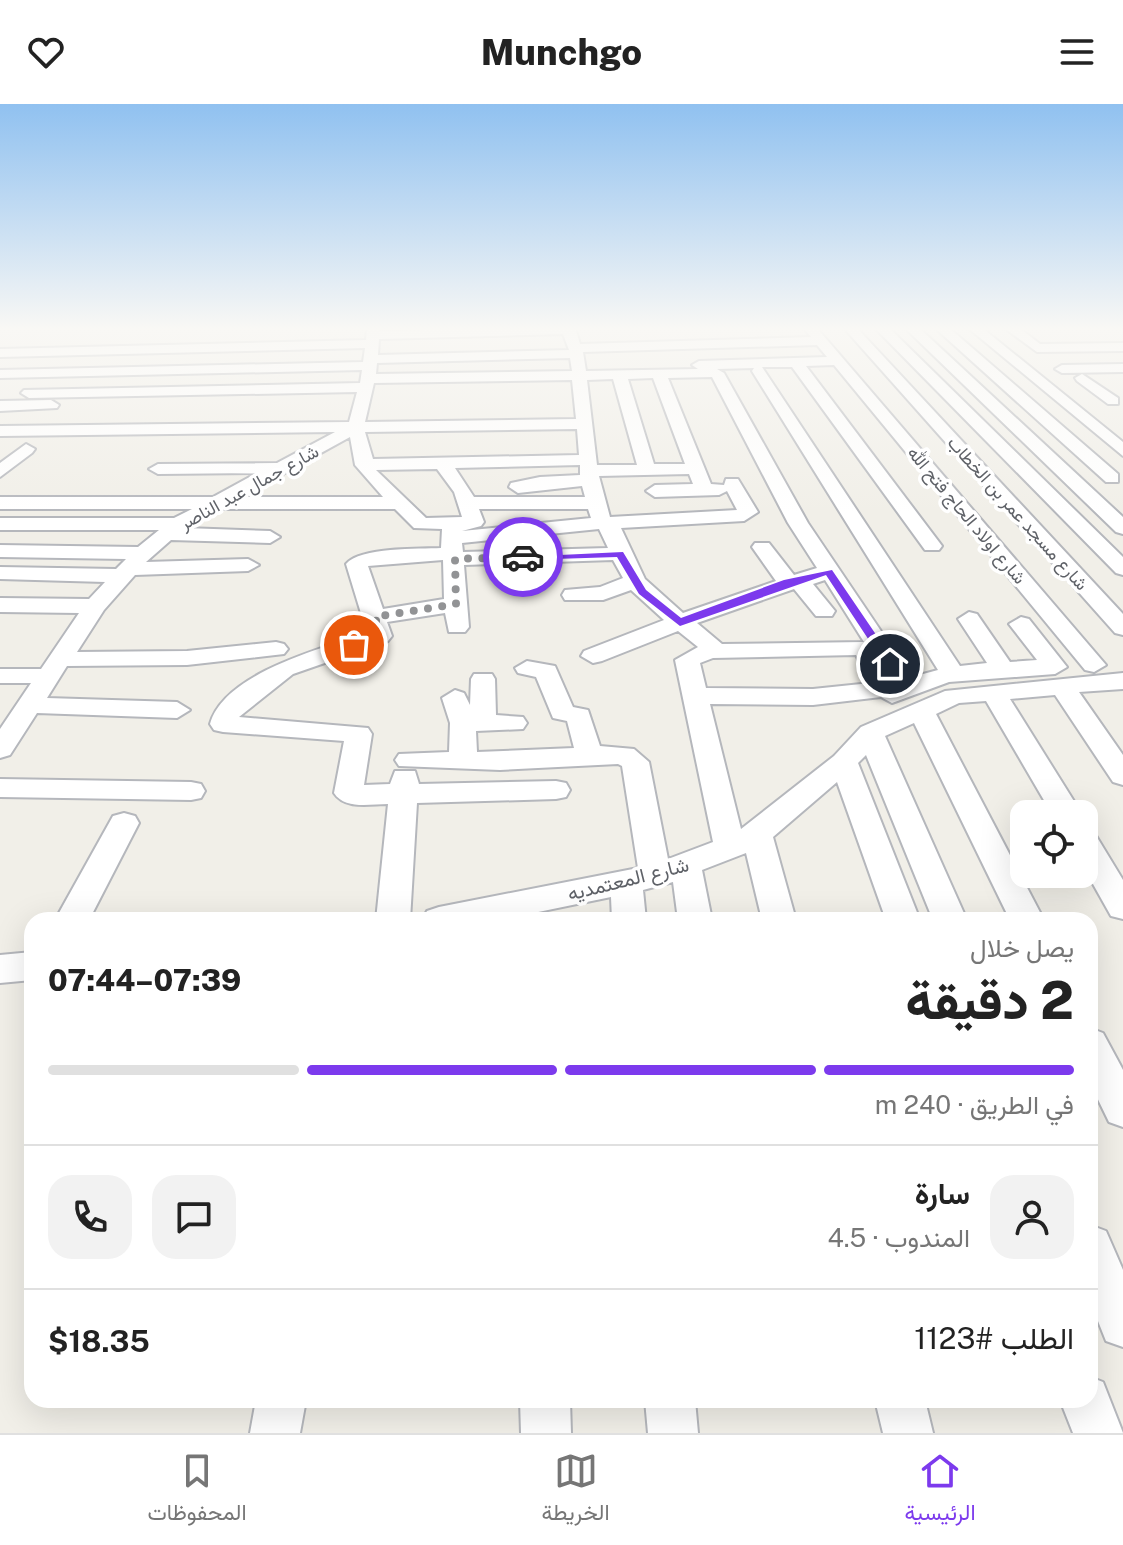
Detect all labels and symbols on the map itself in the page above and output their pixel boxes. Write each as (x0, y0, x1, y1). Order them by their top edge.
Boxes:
street label: شارع مسجد عمر بن الخطاب (942, 432, 1093, 595)
street label: شارع جمال عبد الناصر (175, 440, 323, 536)
street label: شارع اولاد الحاج فتح الله (902, 442, 1031, 589)
courier (483, 517, 563, 597)
pin (320, 611, 388, 679)
pin (856, 630, 924, 698)
street label: شارع المعتمديه (565, 852, 692, 908)

